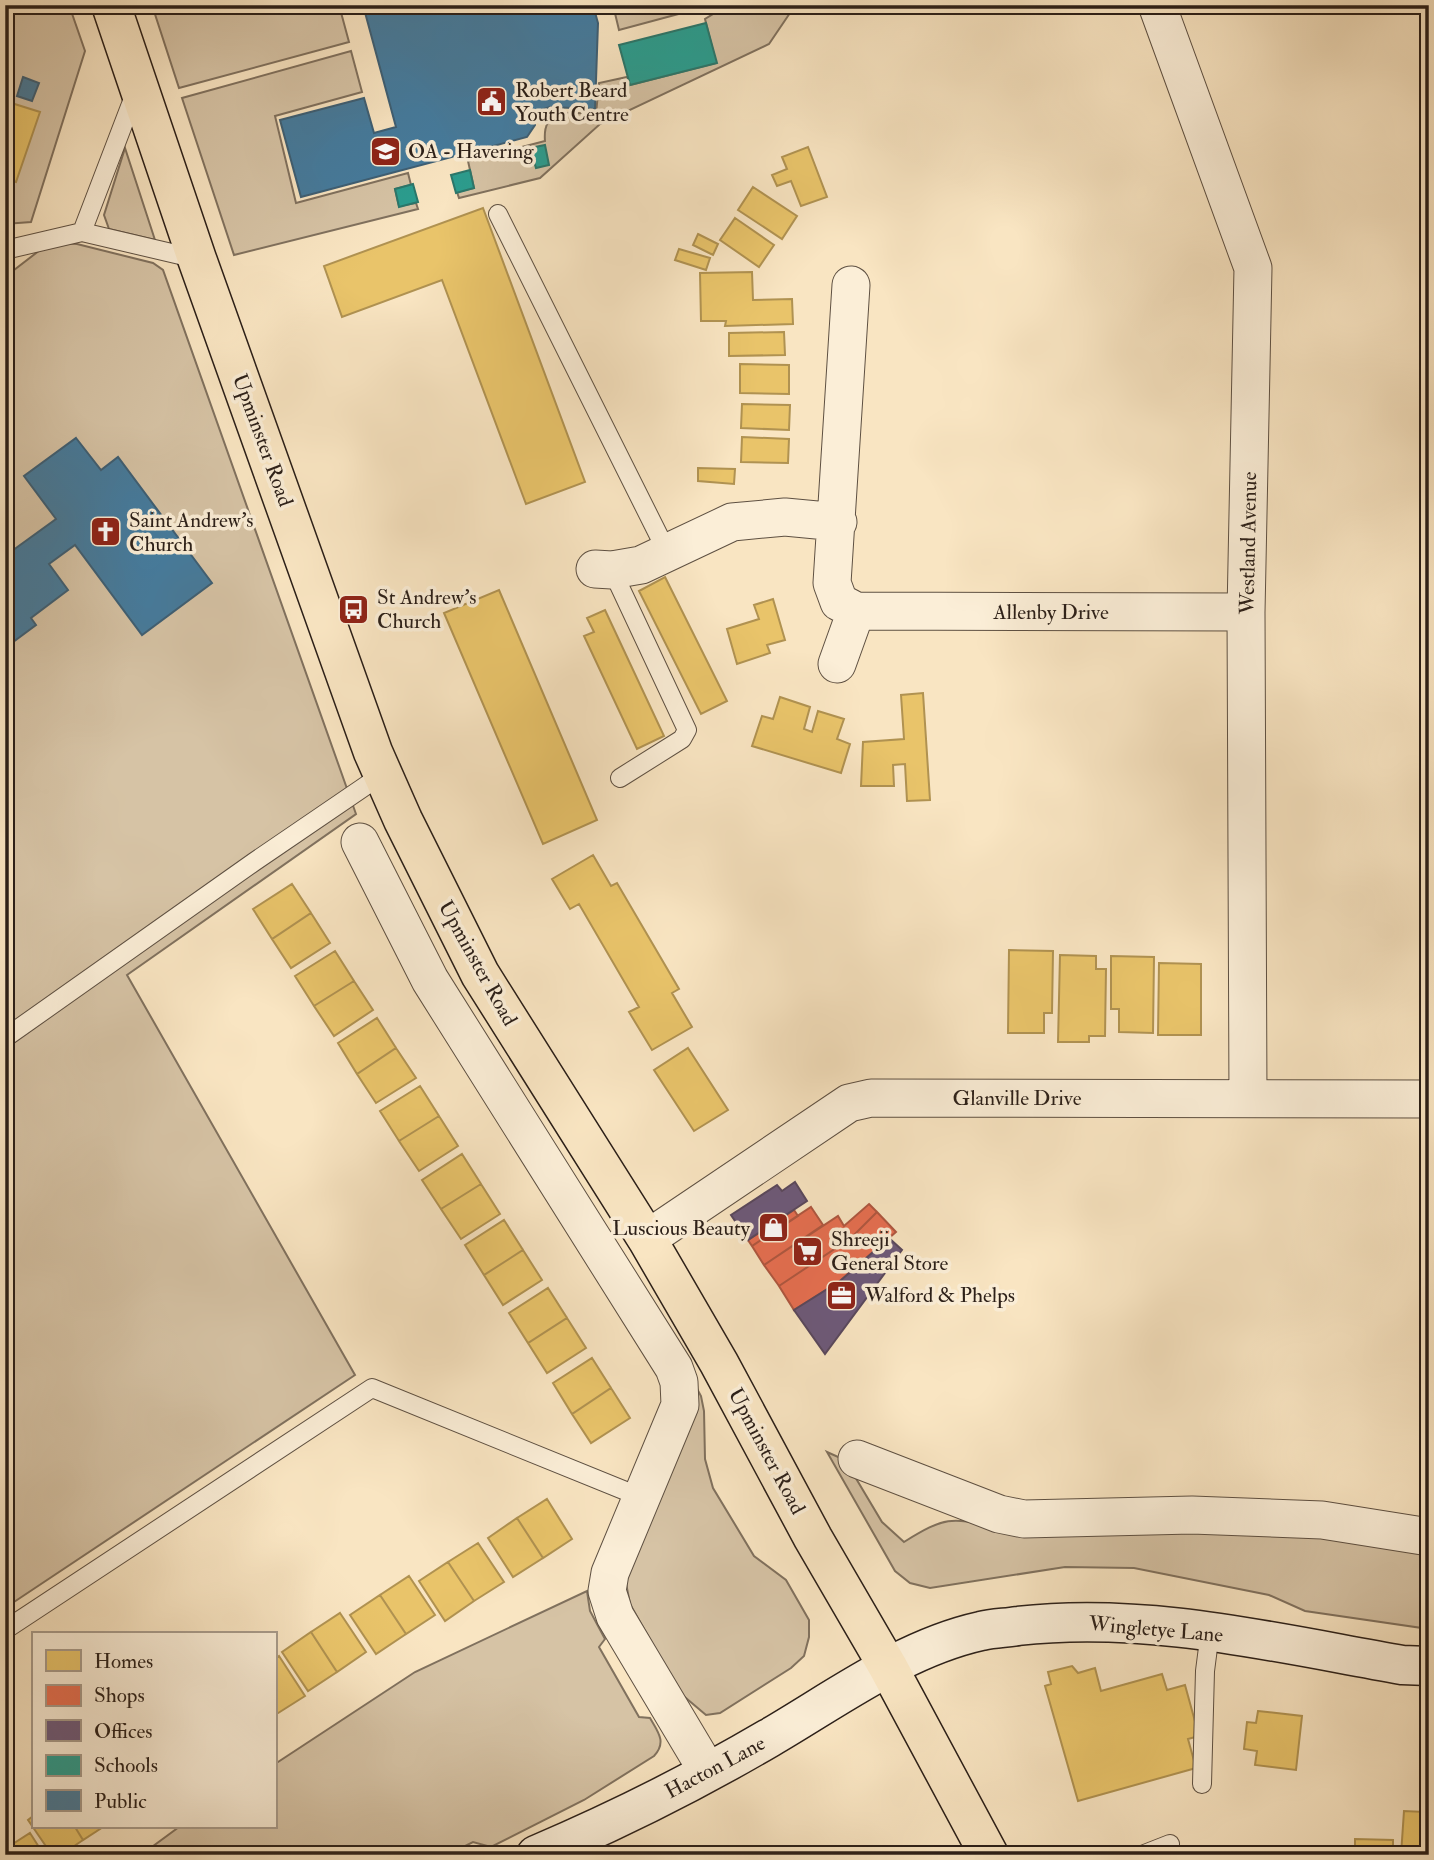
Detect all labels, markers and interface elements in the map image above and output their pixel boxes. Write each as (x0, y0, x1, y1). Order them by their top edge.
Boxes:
place label: Robert Beard Youth Centre (515, 77, 629, 128)
public building icon: Robert Beard Youth Centre (475, 85, 509, 119)
school or university icon: OA - Havering (368, 134, 402, 168)
place label: OA - Havering (408, 138, 534, 165)
street label: Upminster Road (226, 370, 299, 511)
street label: Westland Avenue (1234, 471, 1263, 616)
place label: Saint Andrew's Church (129, 507, 253, 558)
church icon: Saint Andrew's Church (89, 515, 123, 549)
place label: St Andrew's Church (377, 584, 477, 635)
bus stop icon: St Andrew's Church (337, 592, 371, 626)
street label: Allenby Drive (992, 599, 1109, 626)
street label: Upminster Road (432, 896, 523, 1031)
street label: Glanville Drive (953, 1085, 1082, 1112)
shop icon: Luscious Beauty (756, 1211, 790, 1245)
place label: Luscious Beauty (612, 1215, 751, 1242)
place label: Shreeji General Store (831, 1226, 949, 1277)
supermarket icon: Shreeji General Store (791, 1234, 825, 1268)
office icon: Walford & Phelps (825, 1278, 859, 1312)
place label: Walford & Phelps (864, 1282, 1015, 1309)
street label: Upminster Road (722, 1383, 812, 1520)
street label: Wingletye Lane (1087, 1610, 1224, 1649)
legend (32, 1632, 276, 1828)
text: Homes (94, 1648, 153, 1675)
text: Shops (94, 1682, 145, 1709)
text: Offices (94, 1718, 152, 1745)
street label: Hacton Lane (660, 1730, 770, 1805)
text: Schools (94, 1752, 158, 1779)
text: Public (94, 1788, 147, 1815)

